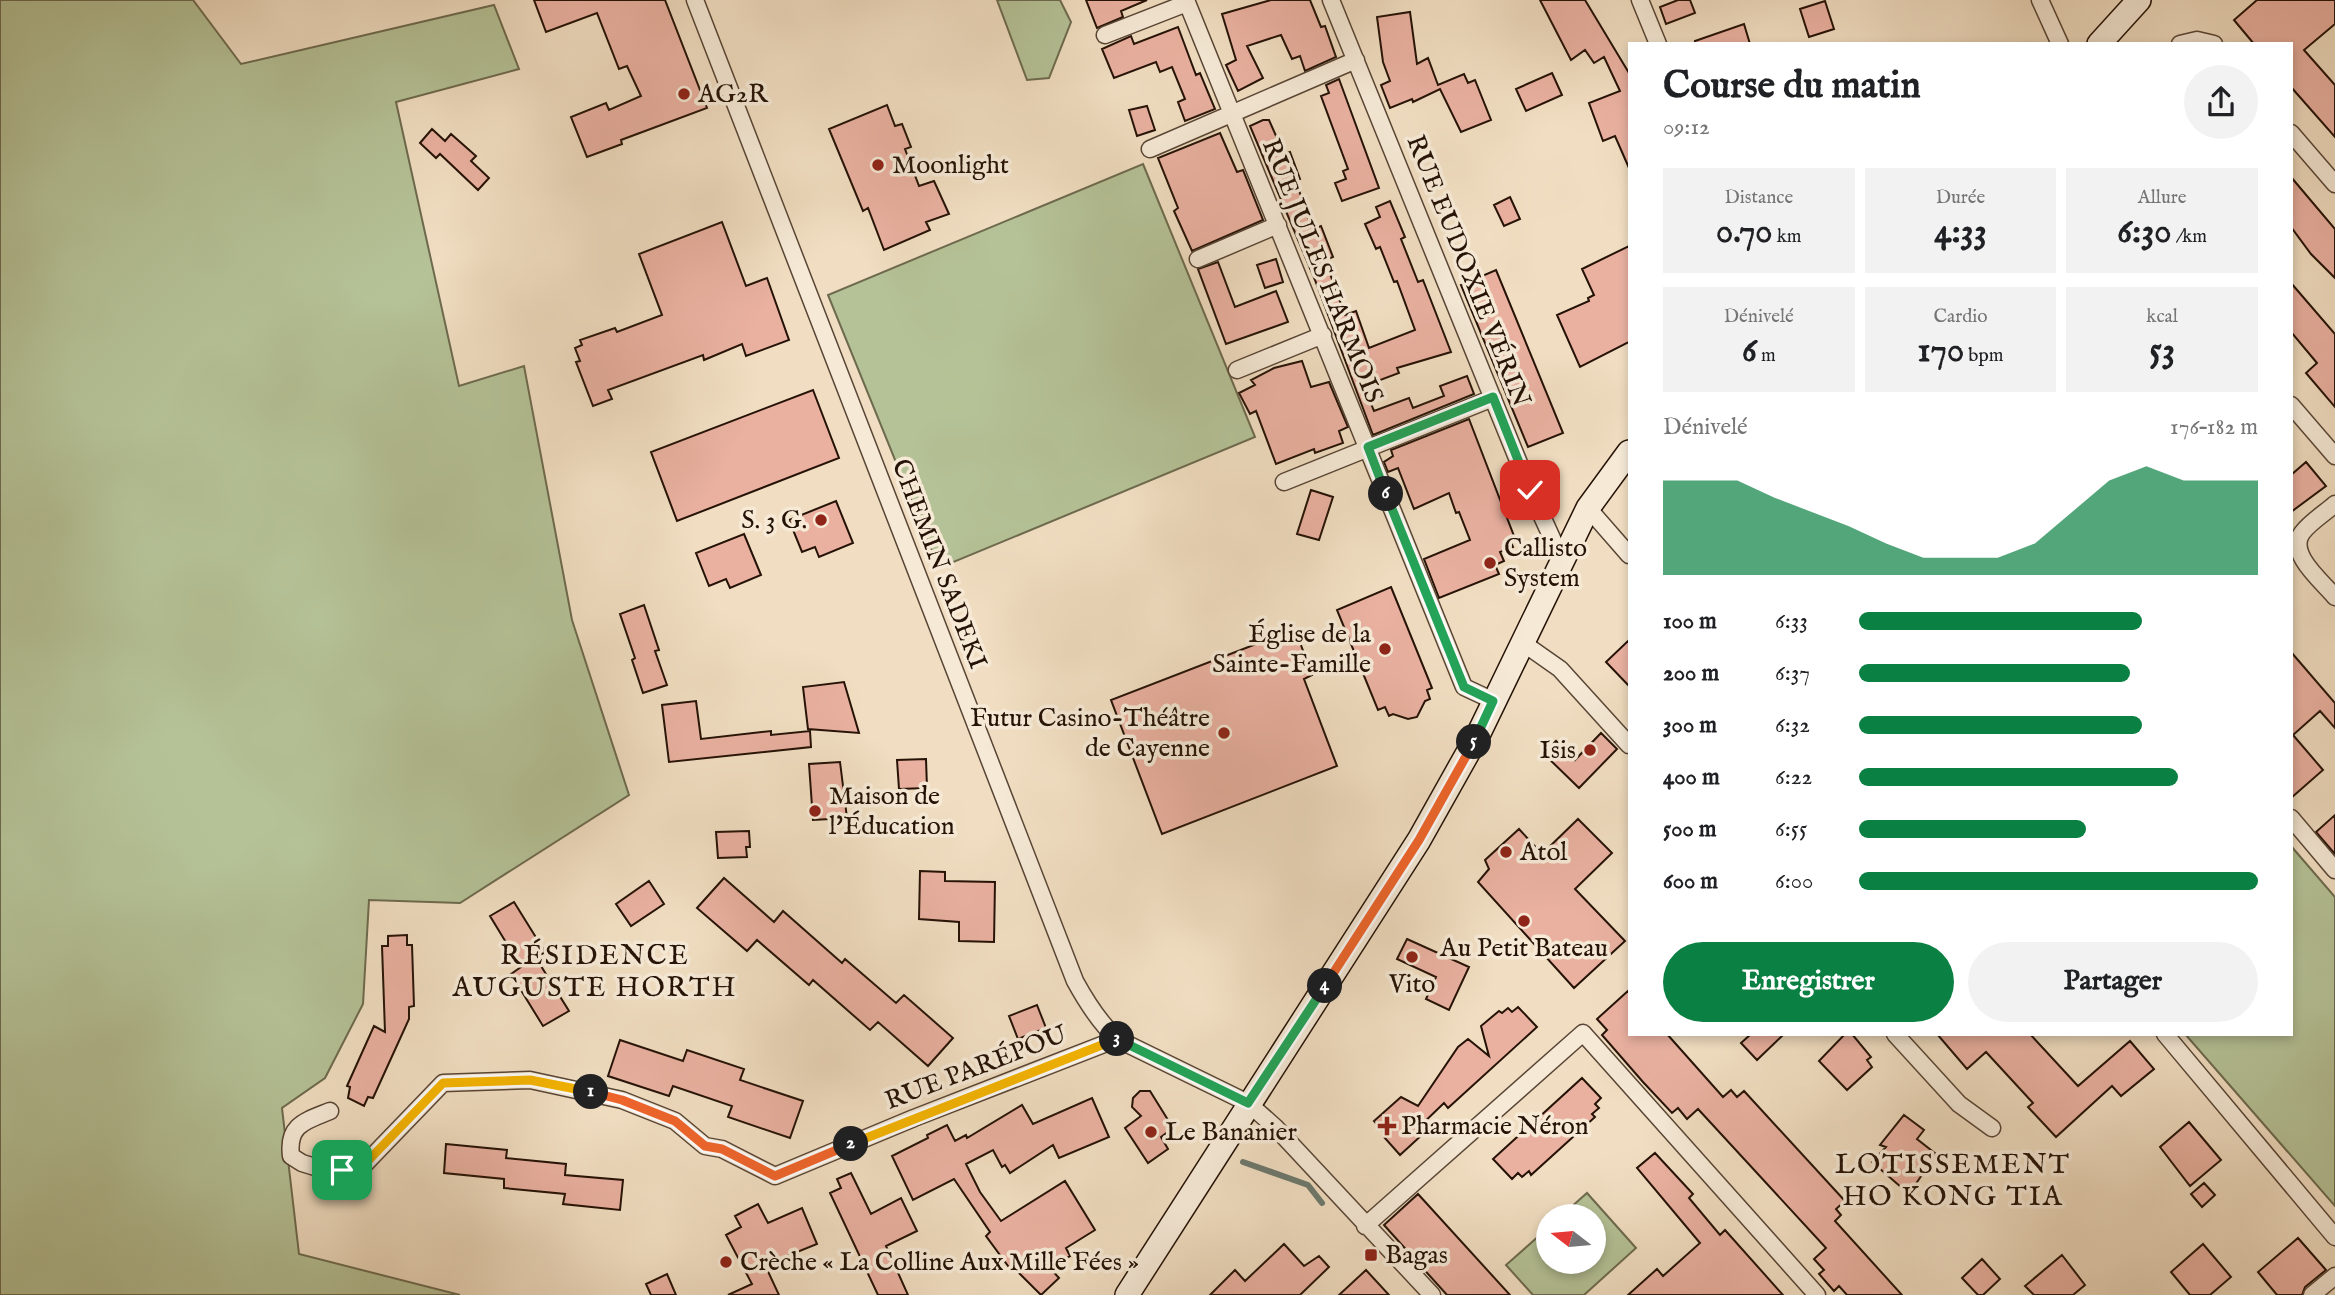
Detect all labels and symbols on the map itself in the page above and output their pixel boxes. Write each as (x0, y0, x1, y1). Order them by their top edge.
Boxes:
place label: AG2R (697, 78, 769, 111)
marker: AG2R (676, 86, 692, 102)
street label: RUE EUDOXIE VÉRIN (1398, 130, 1538, 412)
street label: RUE JULES HARMOIS (1254, 134, 1390, 408)
place label: Moonlight (892, 149, 1009, 182)
marker: Moonlight (870, 157, 886, 173)
street label: CHEMIN SADEKI (884, 454, 994, 674)
pin (1500, 460, 1560, 520)
pin: 6 (1368, 476, 1404, 512)
place label: S. 3 G. (741, 504, 807, 537)
marker: S. 3 G. (813, 512, 829, 528)
place label: Callisto System (1504, 532, 1587, 595)
marker: Callisto System (1482, 555, 1498, 571)
place label: Église de la Sainte-Famille (1212, 618, 1372, 681)
marker: Église de la Sainte-Famille (1377, 641, 1393, 657)
place label: Futur Casino-Théâtre de Cayenne (970, 702, 1210, 765)
pin: 5 (1456, 724, 1492, 760)
marker: Futur Casino-Théâtre de Cayenne (1216, 725, 1232, 741)
place label: Isis (1540, 734, 1576, 767)
marker: Isis (1582, 742, 1598, 758)
place label: Maison de l'Éducation (829, 780, 955, 843)
marker: Maison de l'Éducation (807, 803, 823, 819)
place label: Atol (1519, 836, 1568, 869)
marker: Atol (1498, 844, 1514, 860)
marker: Au Petit Bateau (1516, 913, 1532, 929)
place label: Au Petit Bateau (1439, 932, 1608, 965)
district label: RÉSIDENCE AUGUSTE HORTH (452, 938, 737, 1006)
marker: Vito (1404, 949, 1420, 965)
pin: 4 (1308, 968, 1342, 1004)
place label: Vito (1388, 968, 1435, 1001)
street label: RUE PARÉPOU (880, 1018, 1073, 1118)
pin: 3 (1100, 1021, 1134, 1056)
pin: 1 (574, 1074, 608, 1110)
place label: Pharmacie Néron (1401, 1110, 1589, 1143)
place label: Le Bananier (1165, 1116, 1297, 1149)
marker: Pharmacie Néron (1379, 1118, 1395, 1134)
marker: Le Bananier (1143, 1124, 1159, 1140)
pin: 2 (834, 1126, 868, 1162)
pin (312, 1140, 372, 1200)
district label: LOTISSEMENT HO KONG TIA (1835, 1148, 2071, 1215)
north arrow (1536, 1204, 1606, 1274)
place label: Bagas (1385, 1239, 1448, 1272)
place label: Crèche « La Colline Aux Mille Fées » (740, 1246, 1139, 1279)
marker: Bagas (1363, 1247, 1379, 1263)
marker: Crèche « La Colline Aux Mille Fées » (718, 1254, 734, 1270)

